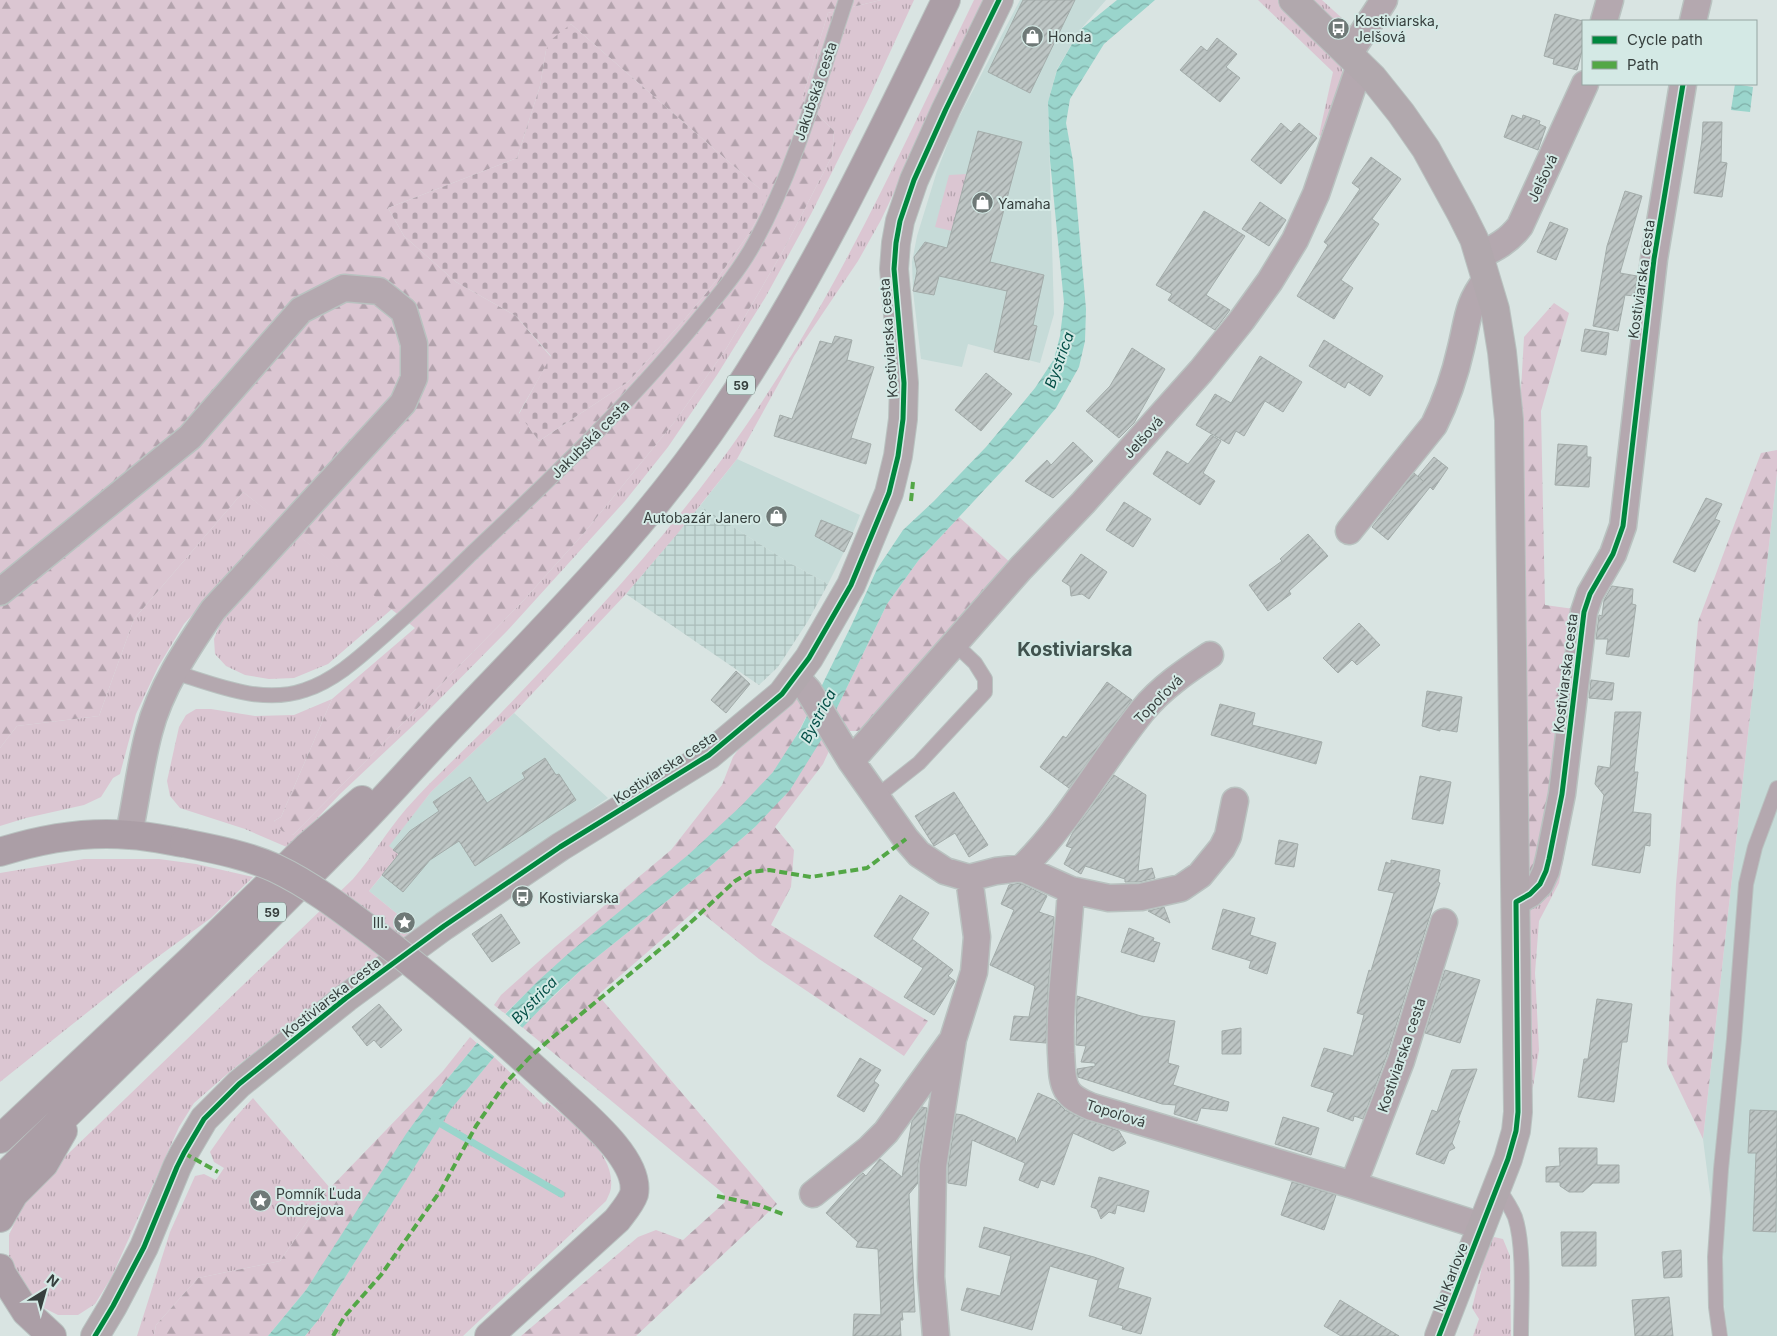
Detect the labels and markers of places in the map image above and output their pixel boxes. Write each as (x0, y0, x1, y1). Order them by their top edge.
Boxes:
place label: Kostiviarska, Jelšová (1355, 12, 1439, 45)
bus stop icon: Kostiviarska, Jelšová (1327, 16, 1351, 40)
shop icon: Honda (1020, 24, 1044, 48)
place label: Honda (1048, 28, 1092, 45)
shop icon: Yamaha (970, 191, 994, 215)
place label: Yamaha (998, 195, 1051, 212)
shop icon: Autobazár Janero (765, 505, 789, 529)
place label: Autobazár Janero (643, 509, 761, 526)
bus stop icon: Kostiviarska (511, 885, 535, 909)
place label: Kostiviarska (539, 889, 619, 906)
place icon: III. (392, 910, 416, 934)
place label: III. (373, 914, 388, 931)
place label: Pomník Ľuda Ondrejova (276, 1185, 361, 1218)
place icon: Pomník Ľuda Ondrejova (248, 1189, 272, 1213)

